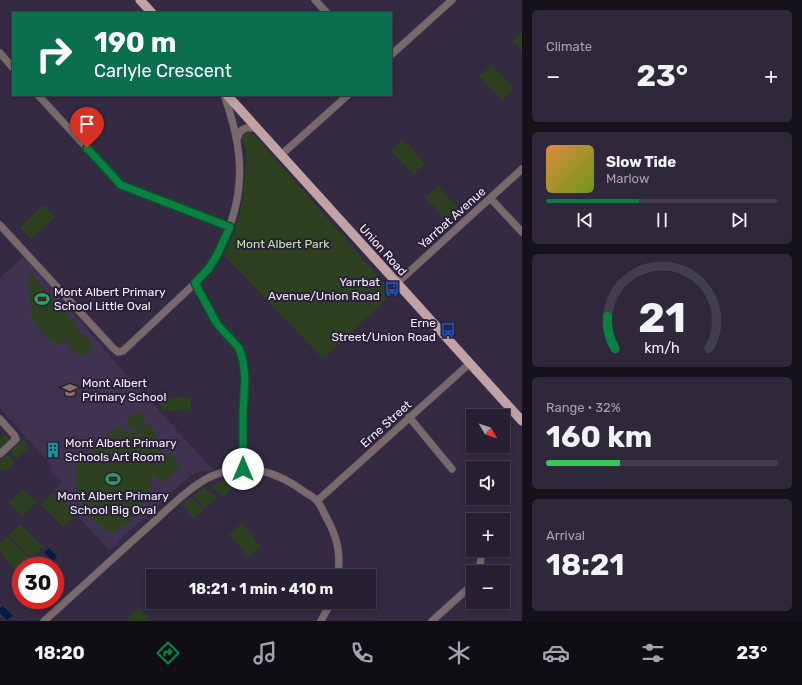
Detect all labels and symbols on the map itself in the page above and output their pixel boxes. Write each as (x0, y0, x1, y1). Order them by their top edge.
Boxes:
pin (70, 107, 104, 148)
street label: Yarrbat Avenue (416, 184, 489, 252)
street label: Union Road (356, 221, 410, 279)
park label: Mont Albert Park (237, 237, 330, 251)
place label: Yarrbat Avenue/Union Road (268, 275, 380, 303)
bus stop icon: Yarrbat Avenue/Union Road (383, 280, 401, 298)
place label: Mont Albert Primary School Little Oval (54, 285, 166, 313)
sports icon: Mont Albert Primary School Little Oval (33, 290, 51, 308)
place label: Erne Street/Union Road (331, 316, 436, 344)
bus stop icon: Erne Street/Union Road (439, 321, 457, 339)
place label: Mont Albert Primary School (82, 376, 166, 404)
school or university icon: Mont Albert Primary School (61, 381, 79, 399)
street label: Erne Street (358, 397, 414, 450)
north arrow (466, 409, 510, 453)
place label: Mont Albert Primary Schools Art Room (65, 436, 177, 464)
building icon: Mont Albert Primary Schools Art Room (44, 441, 62, 459)
position arrow (222, 448, 264, 490)
sports icon: Mont Albert Primary School Big Oval (104, 470, 122, 488)
place label: Mont Albert Primary School Big Oval (57, 489, 169, 517)
speed limit sign: 30 (12, 557, 64, 609)

